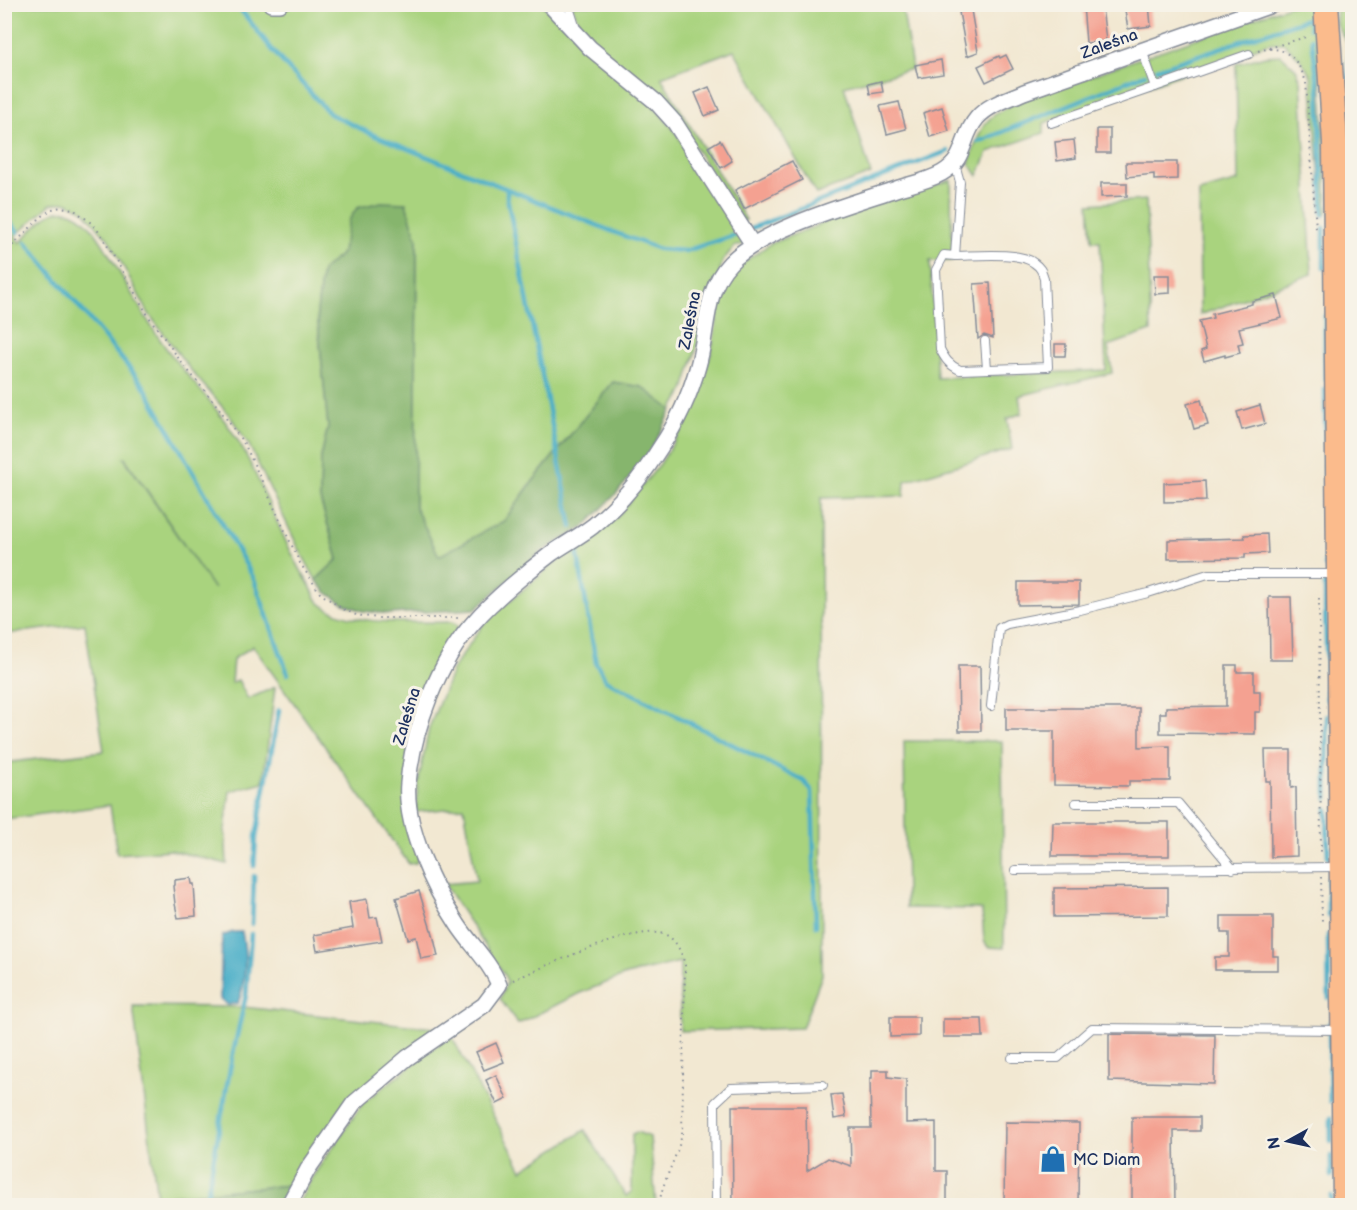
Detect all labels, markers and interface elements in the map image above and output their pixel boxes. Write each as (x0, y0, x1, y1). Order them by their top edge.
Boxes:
street label: Zaleśna (1078, 25, 1140, 64)
street label: Zaleśna (675, 290, 705, 352)
street label: Zaleśna (389, 686, 425, 748)
north arrow (1258, 1111, 1318, 1171)
text: N (1264, 1136, 1285, 1150)
shop icon: MC Diam (1038, 1144, 1068, 1174)
place label: MC Diam (1073, 1151, 1140, 1170)

